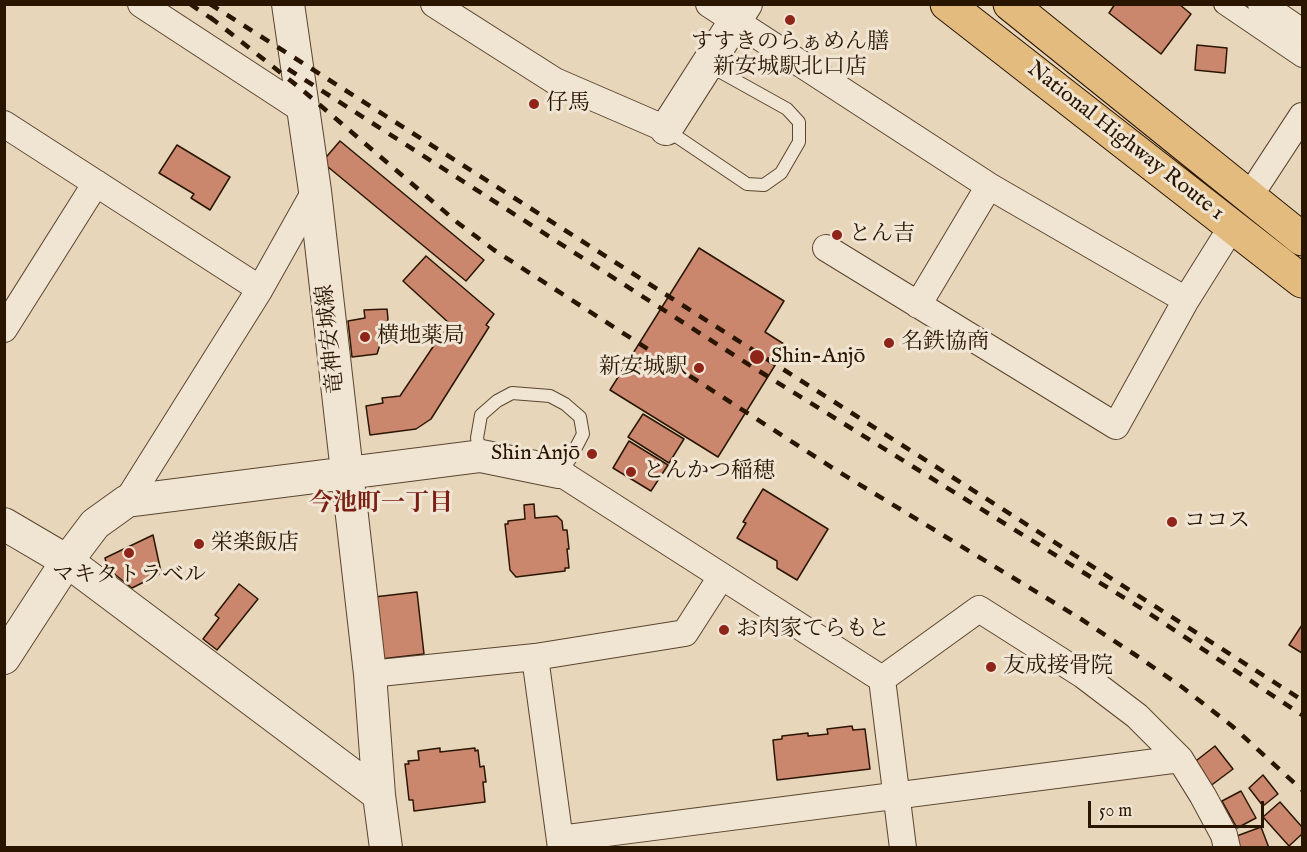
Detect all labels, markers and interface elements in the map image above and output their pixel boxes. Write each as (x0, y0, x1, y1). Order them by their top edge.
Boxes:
marker: すすきのらぁめん膳 新安城駅北口店 (783, 13, 797, 27)
place label: すすきのらぁめん膳 新安城駅北口店 (691, 30, 889, 82)
street label: National Highway Route 1 (1021, 57, 1229, 227)
place label: 仔馬 (546, 91, 590, 117)
marker: 仔馬 (527, 97, 541, 111)
place label: とん吉 (849, 222, 915, 248)
marker: とん吉 (830, 228, 844, 242)
street label: 竜神安城線 (313, 283, 351, 395)
place label: 横地薬局 (377, 324, 465, 350)
marker: 横地薬局 (358, 330, 372, 344)
place label: 名鉄協商 (901, 330, 989, 356)
marker: 名鉄協商 (882, 336, 896, 350)
place label: Shin-Anjō (771, 344, 865, 370)
marker: Shin-Anjō (748, 348, 766, 366)
place label: 新安城駅 (599, 355, 687, 381)
marker: 新安城駅 (692, 361, 706, 375)
place label: Shin Anjō (491, 441, 580, 467)
marker: Shin Anjō (585, 447, 599, 461)
place label: とんかつ稲穂 (643, 459, 775, 485)
marker: とんかつ稲穂 (624, 465, 638, 479)
district label: 今池町一丁目 (309, 491, 453, 519)
place label: ココス (1184, 509, 1250, 535)
marker: ココス (1165, 515, 1179, 529)
place label: 栄楽飯店 (211, 531, 299, 557)
marker: 栄楽飯店 (192, 537, 206, 551)
marker: マキタトラベル (122, 546, 136, 560)
place label: マキタトラベル (52, 563, 206, 589)
place label: お肉家てらもと (736, 617, 890, 643)
marker: お肉家てらもと (717, 623, 731, 637)
place label: 友成接骨院 (1003, 654, 1113, 680)
marker: 友成接骨院 (984, 660, 998, 674)
scale bar (1091, 789, 1266, 827)
text: 50 m (1099, 800, 1132, 823)

